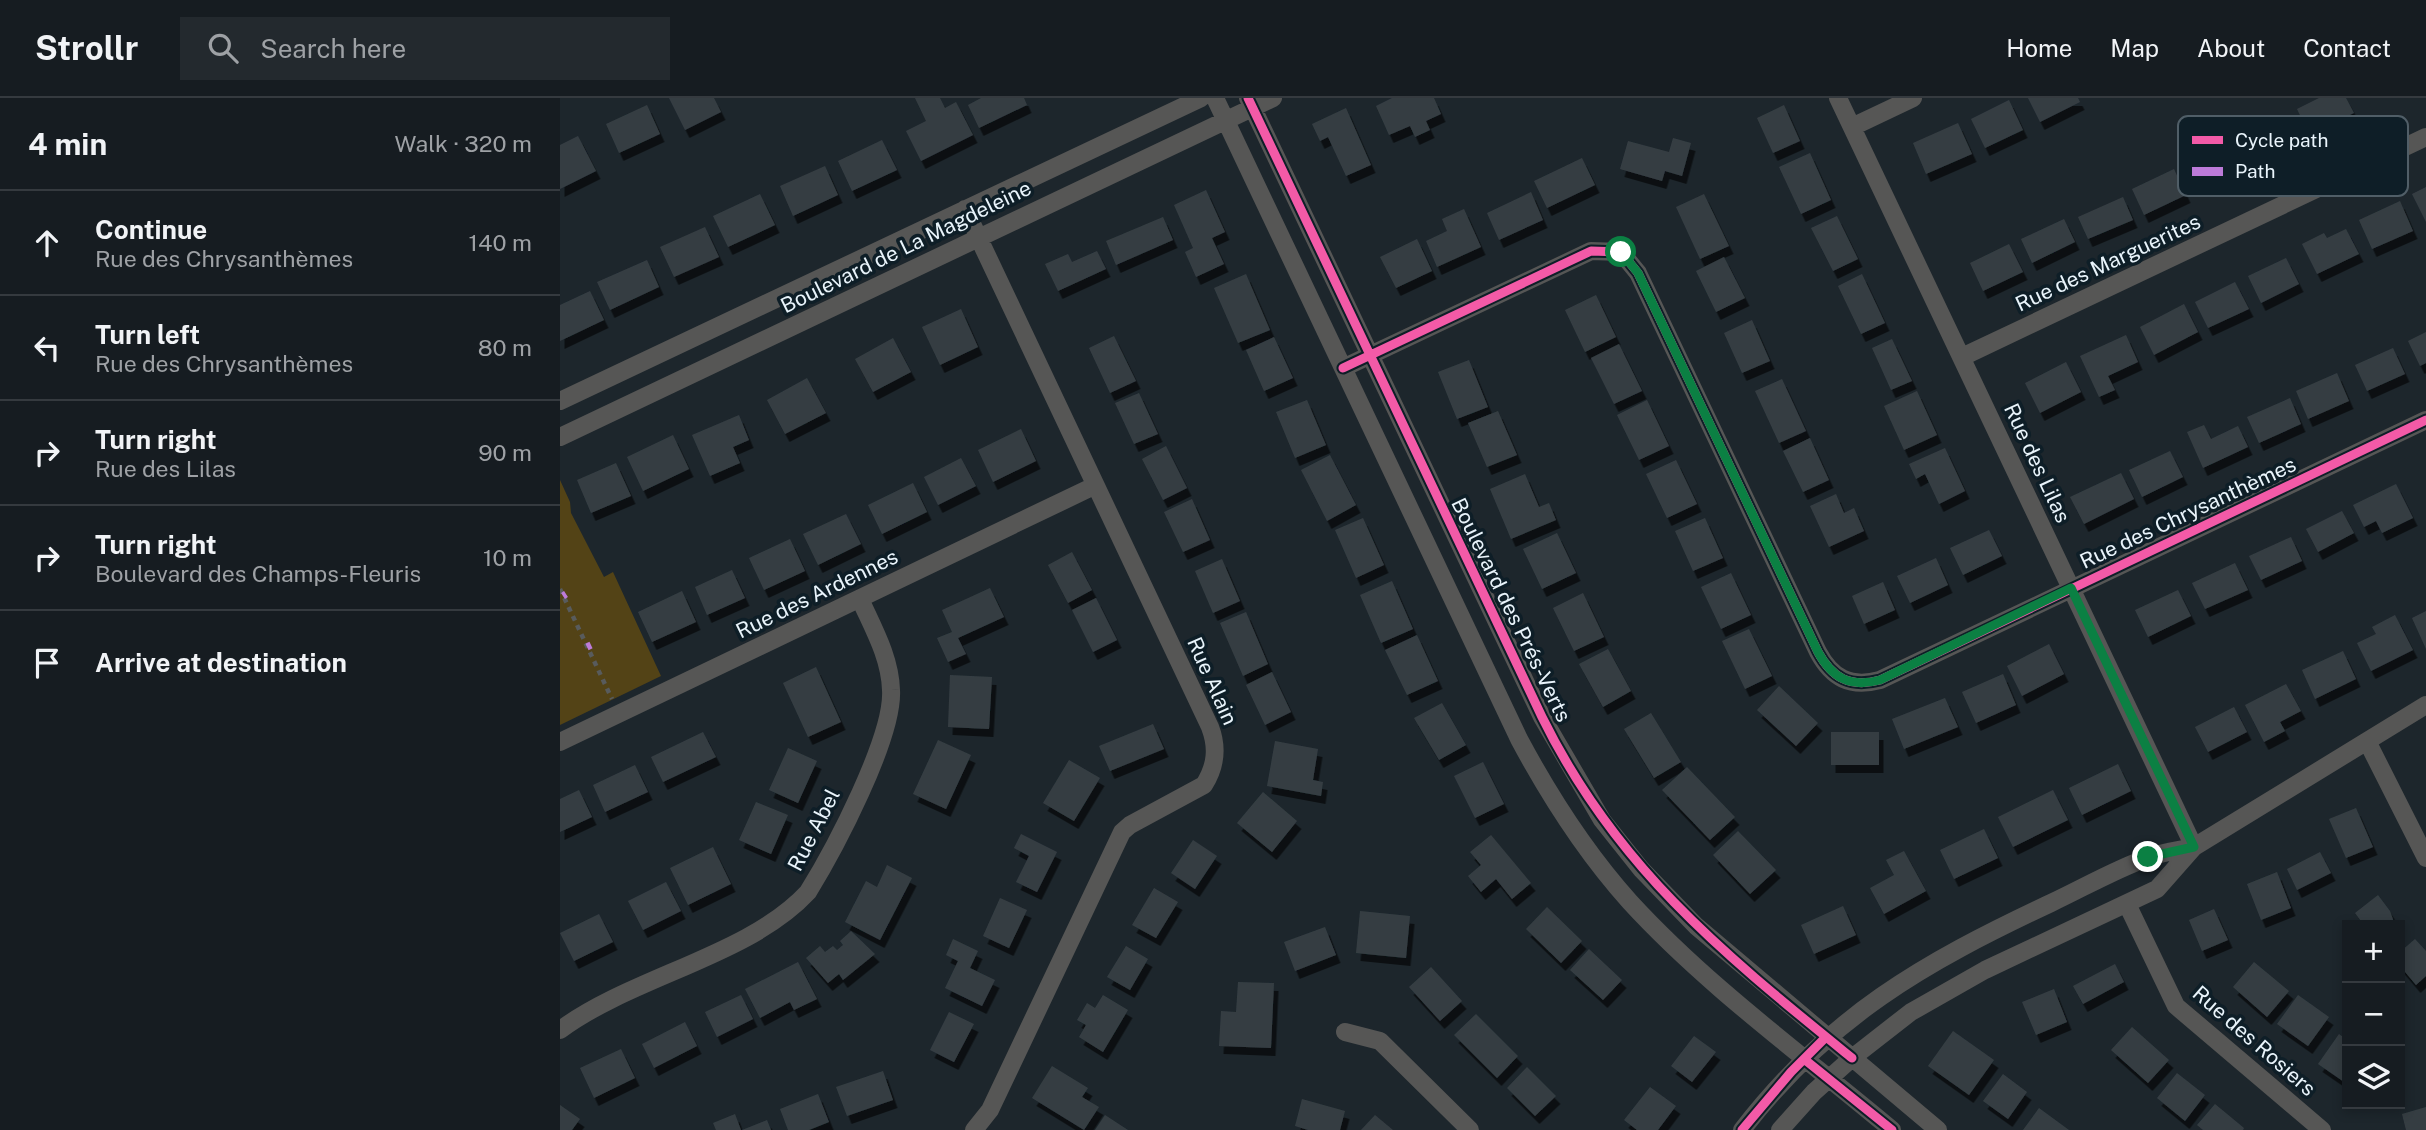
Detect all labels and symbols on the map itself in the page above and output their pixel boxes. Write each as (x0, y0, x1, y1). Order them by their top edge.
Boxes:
legend (2178, 116, 2408, 196)
text: Cycle path (2235, 129, 2328, 151)
text: Path (2235, 160, 2275, 182)
street label: Boulevard de La Magdeleine (777, 175, 1035, 318)
street label: Rue des Marguerites (2011, 209, 2204, 316)
route start (1605, 236, 1636, 267)
street label: Rue des Lilas (1999, 399, 2076, 526)
street label: Rue des Chrysanthèmes (2076, 451, 2300, 574)
street label: Boulevard des Prés-Verts (1446, 494, 1577, 726)
street label: Rue des Ardennes (732, 544, 902, 644)
street label: Rue Alain (1182, 633, 1243, 729)
street label: Rue Abel (782, 785, 845, 875)
route end (2132, 841, 2163, 872)
street label: Rue des Rosiers (2188, 980, 2321, 1101)

